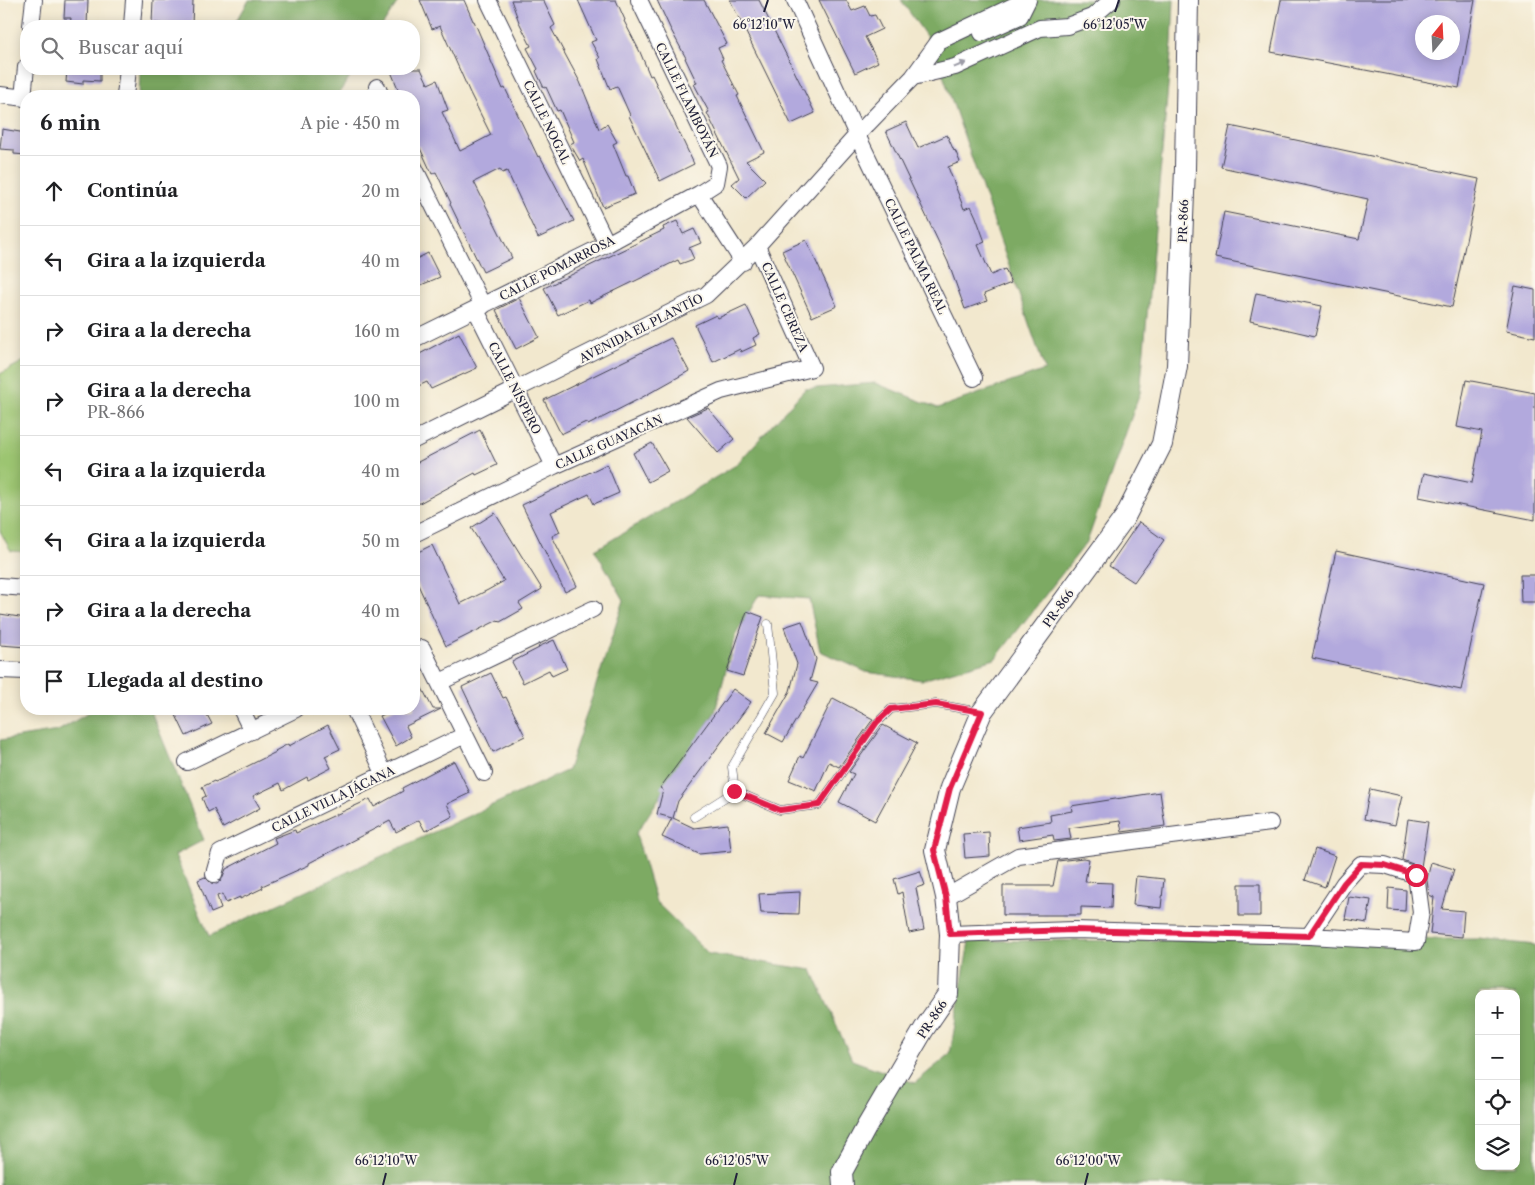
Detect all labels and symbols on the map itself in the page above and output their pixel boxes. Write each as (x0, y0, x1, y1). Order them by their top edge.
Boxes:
north arrow (1415, 15, 1460, 60)
text: 66°12'10"W (733, 17, 796, 32)
text: 66°12'05"W (1083, 17, 1148, 32)
street label: CALLE FLAMBOYÁN (653, 40, 722, 160)
one-way arrow (953, 60, 967, 68)
street label: CALLE NOGAL (520, 78, 574, 166)
street label: CALLE PALMA REAL (881, 196, 951, 316)
street label: PR-866 (1175, 199, 1191, 243)
street label: CALLE POMARROSA (497, 232, 618, 304)
street label: CALLE CEREZA (758, 260, 812, 355)
street label: AVENIDA EL PLANTÍO (575, 289, 706, 366)
street label: CALLE NÍSPERO (485, 339, 546, 437)
street label: CALLE GUAYACÁN (553, 411, 665, 472)
street label: PR-866 (1039, 586, 1077, 630)
street label: CALLE VILLA JÁCANA (269, 761, 398, 835)
route end (723, 780, 746, 803)
route start (1405, 864, 1428, 887)
street label: PR-866 (914, 997, 950, 1041)
text: 66°12'10"W (355, 1153, 418, 1168)
text: 66°12'05"W (705, 1153, 770, 1168)
text: 66°12'00"W (1055, 1153, 1121, 1168)

